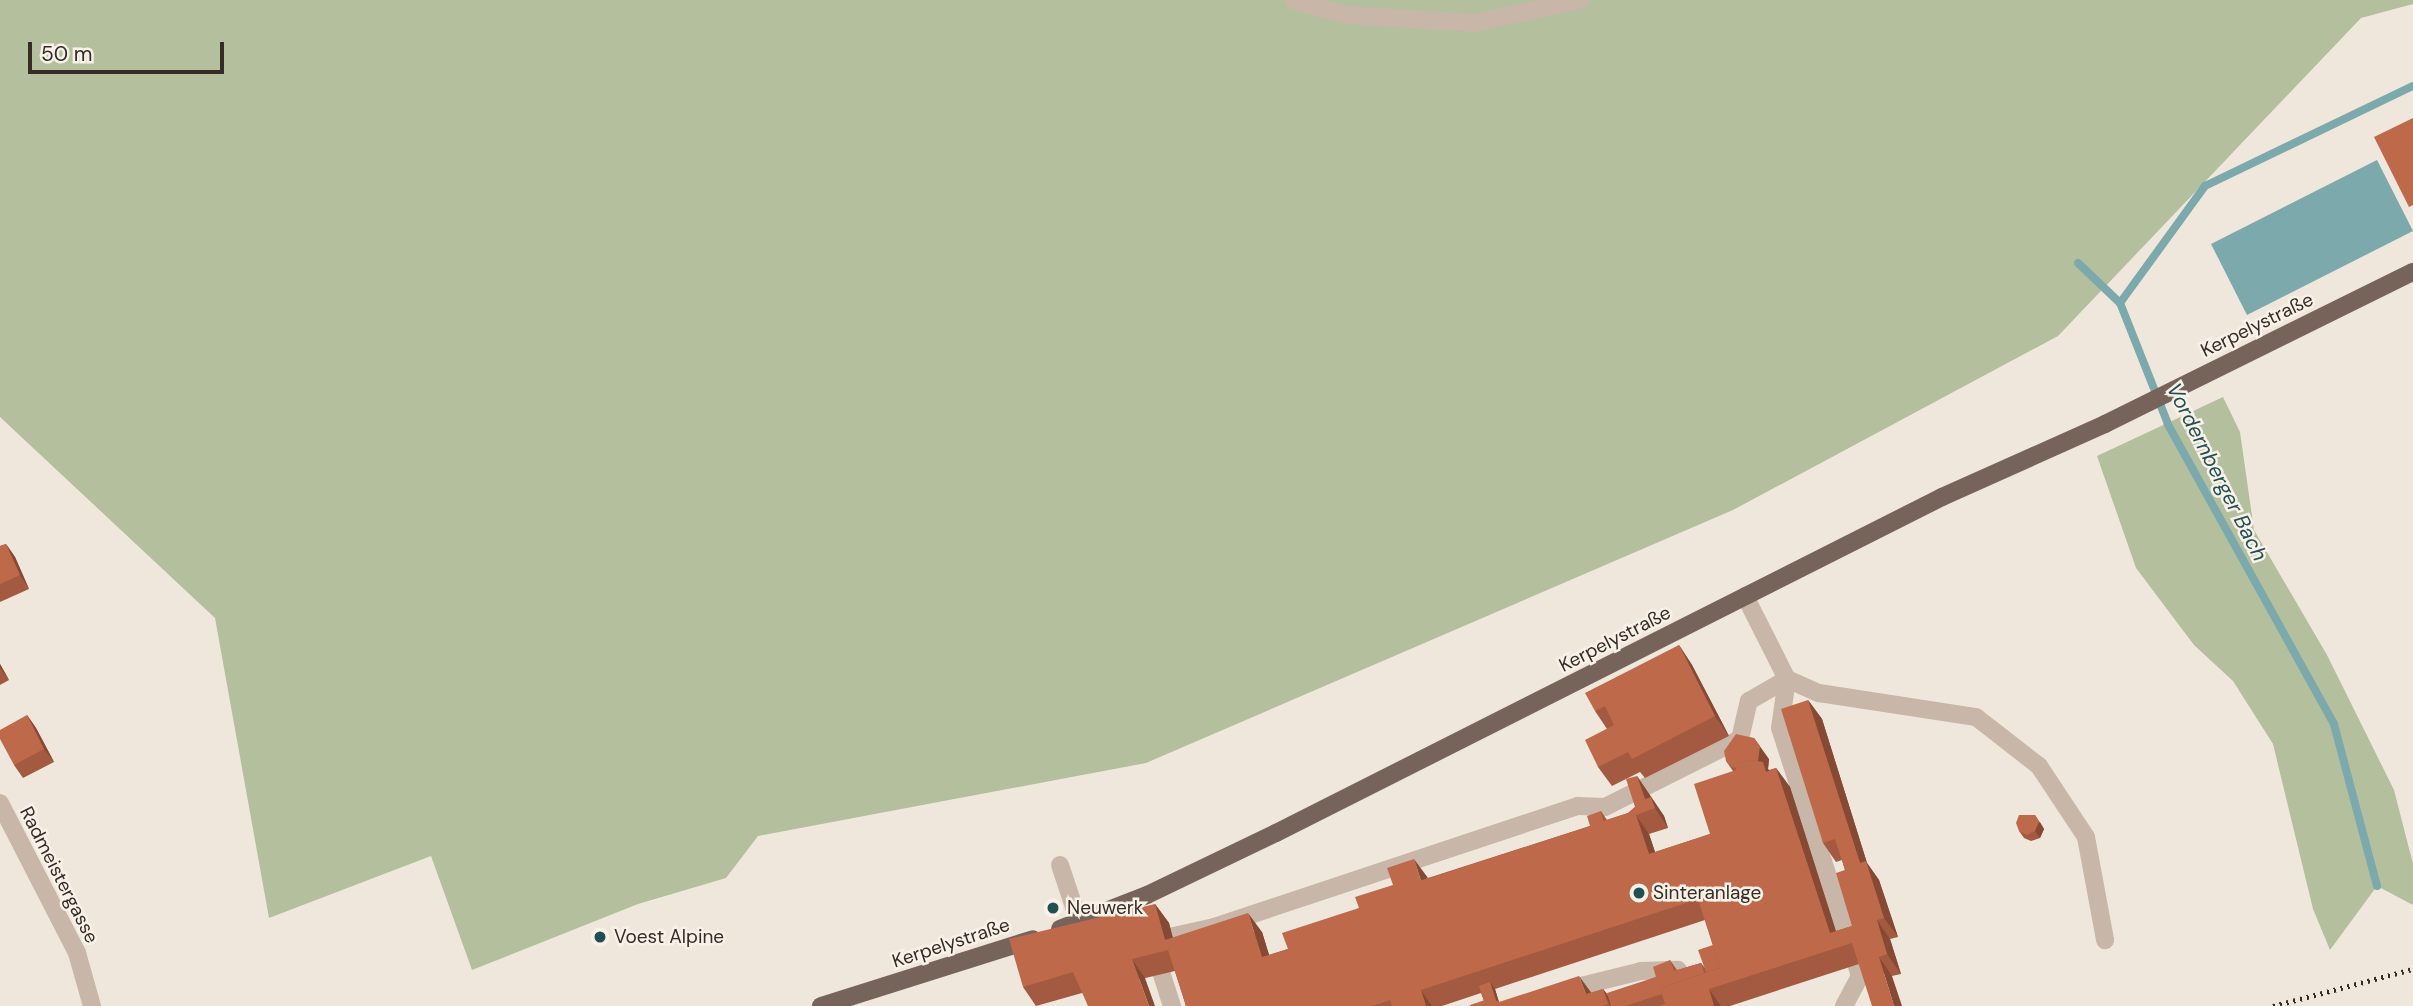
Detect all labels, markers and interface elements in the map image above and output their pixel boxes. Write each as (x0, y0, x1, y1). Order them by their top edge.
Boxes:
scale bar (32, 28, 228, 72)
text: 50 m (41, 40, 92, 68)
street label: Kerpelystraße (2197, 288, 2317, 362)
water label: Vordernberger Bach (2161, 379, 2273, 565)
street label: Kerpelystraße (1555, 601, 1675, 677)
street label: Radmeistergasse (15, 803, 103, 947)
place label: Sinteranlage (1653, 882, 1761, 904)
marker: Sinteranlage (1631, 885, 1647, 901)
place label: Neuwerk (1067, 897, 1143, 919)
marker: Neuwerk (1045, 900, 1061, 916)
street label: Kerpelystraße (889, 913, 1013, 973)
place label: Voest Alpine (614, 926, 724, 948)
marker: Voest Alpine (592, 929, 608, 945)

